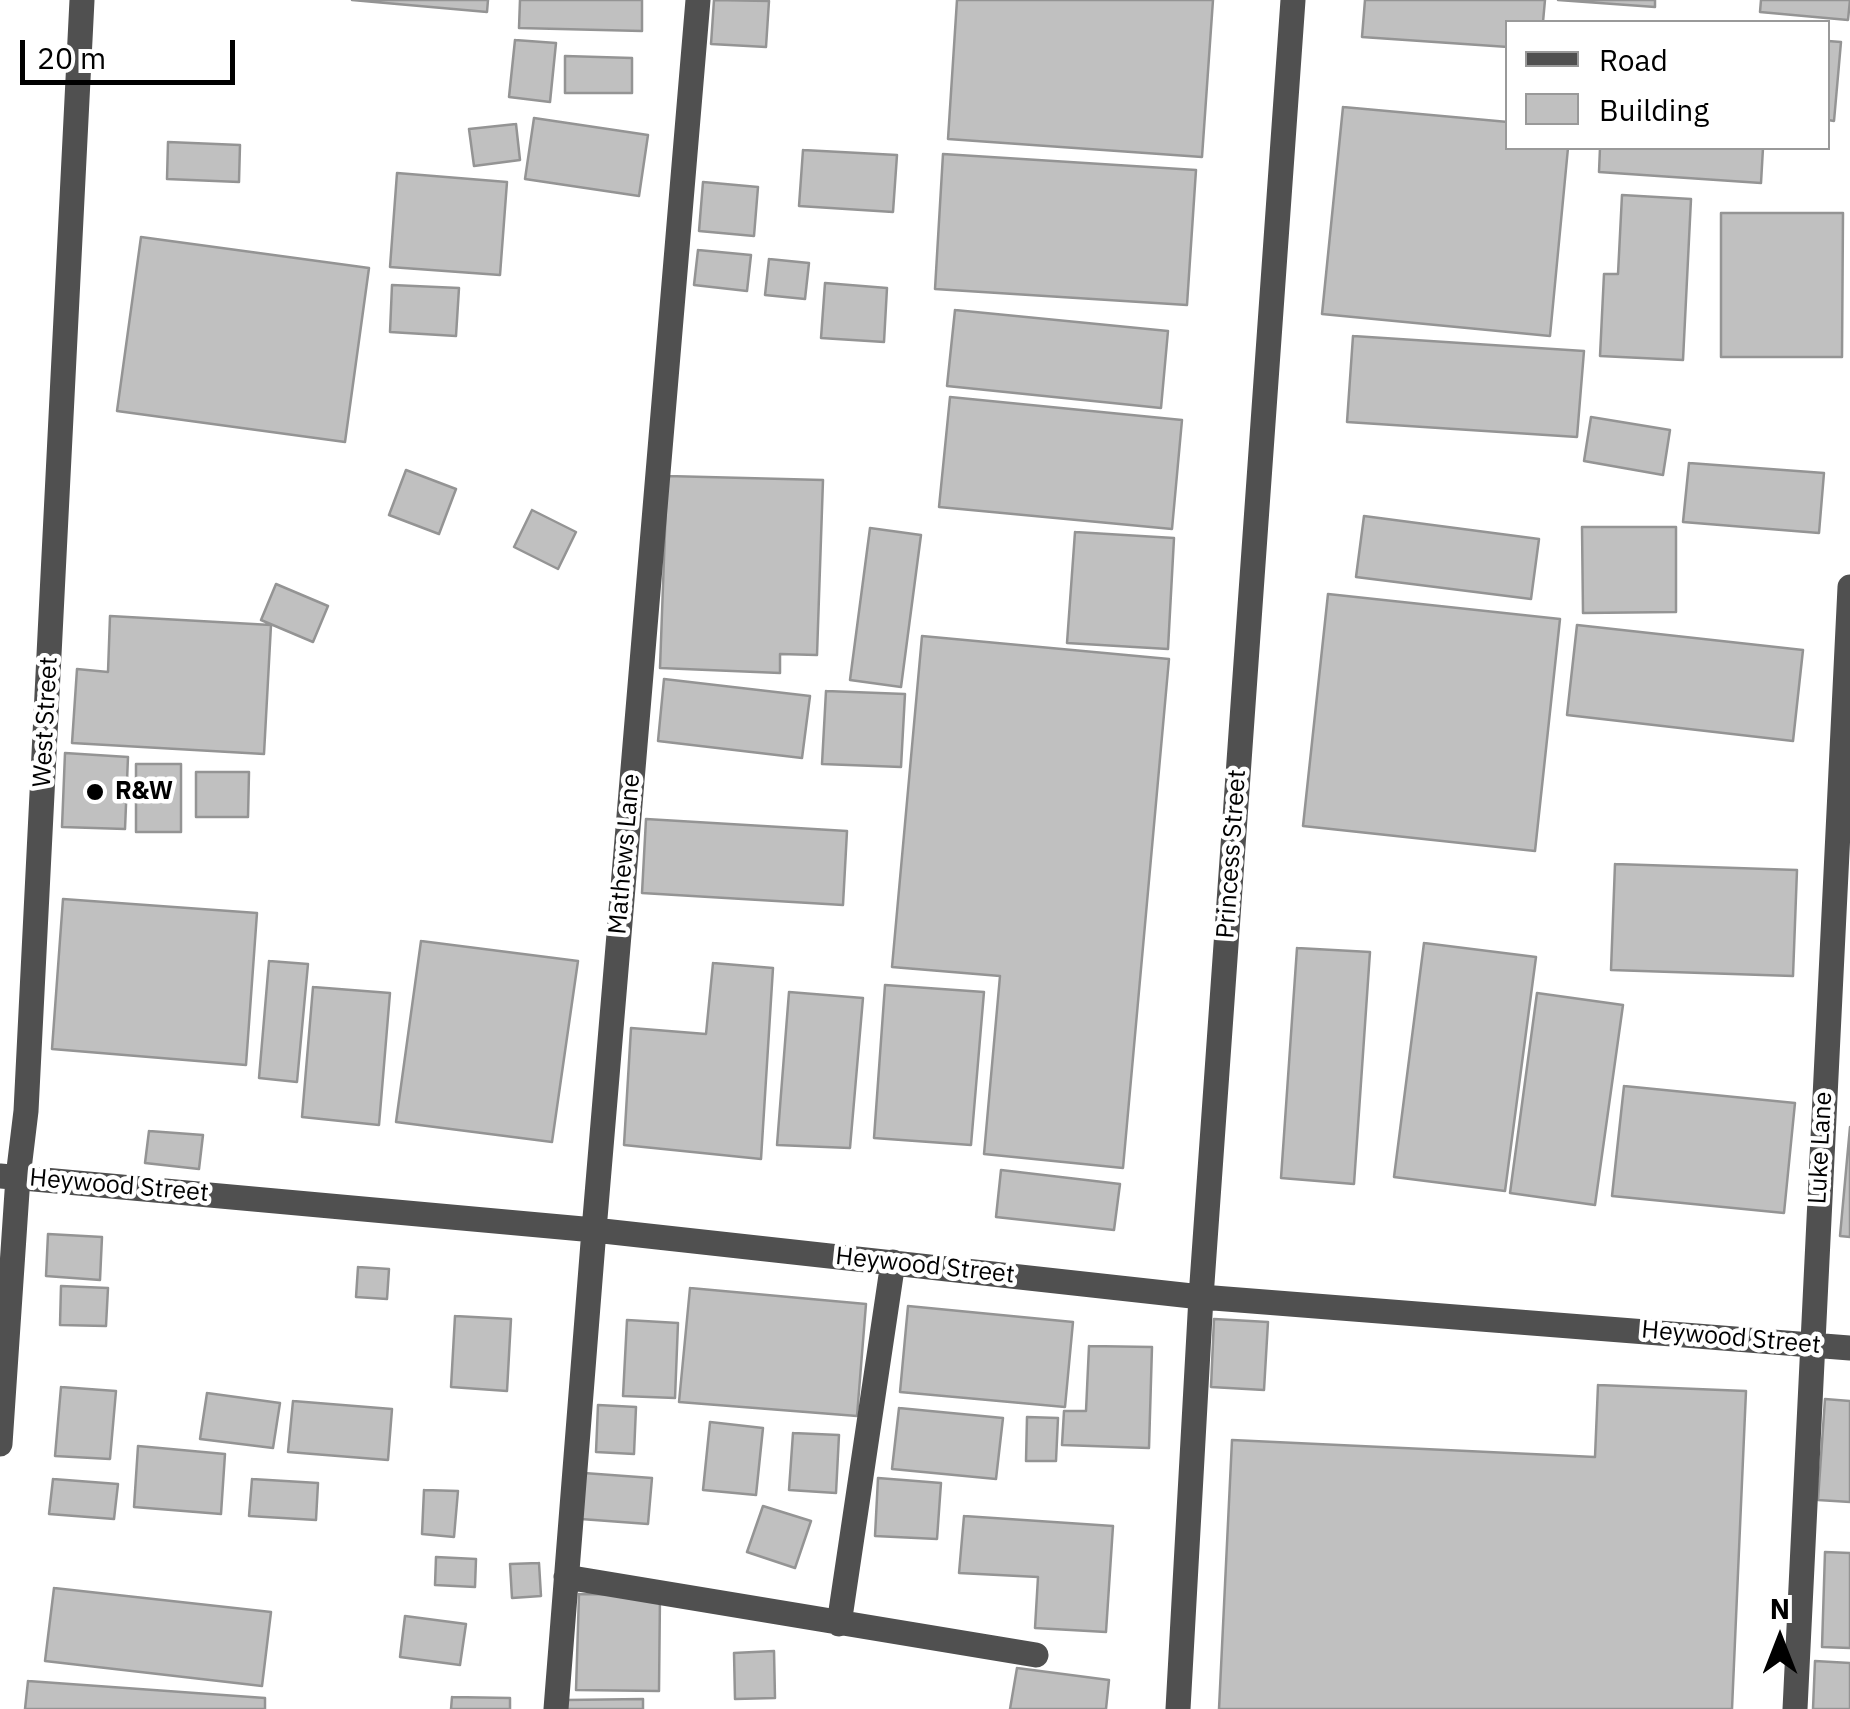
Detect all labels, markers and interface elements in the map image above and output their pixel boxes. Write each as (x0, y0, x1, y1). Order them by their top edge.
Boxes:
scale bar (25, 20, 240, 82)
legend (1505, 20, 1830, 150)
text: 20 m (37, 38, 106, 77)
text: Road (1599, 40, 1668, 79)
text: Building (1599, 90, 1709, 129)
street label: West Street (28, 656, 64, 788)
street label: Princess Street (1211, 768, 1253, 940)
street label: Mathews Lane (603, 772, 647, 936)
place label: R&W (115, 777, 173, 807)
marker: R&W (84, 781, 106, 803)
street label: Luke Lane (1803, 1091, 1839, 1205)
street label: Heywood Street (28, 1163, 210, 1209)
street label: Heywood Street (834, 1242, 1016, 1290)
street label: Heywood Street (1640, 1315, 1822, 1361)
north arrow (1730, 1589, 1830, 1689)
text: N (1770, 1590, 1790, 1627)

